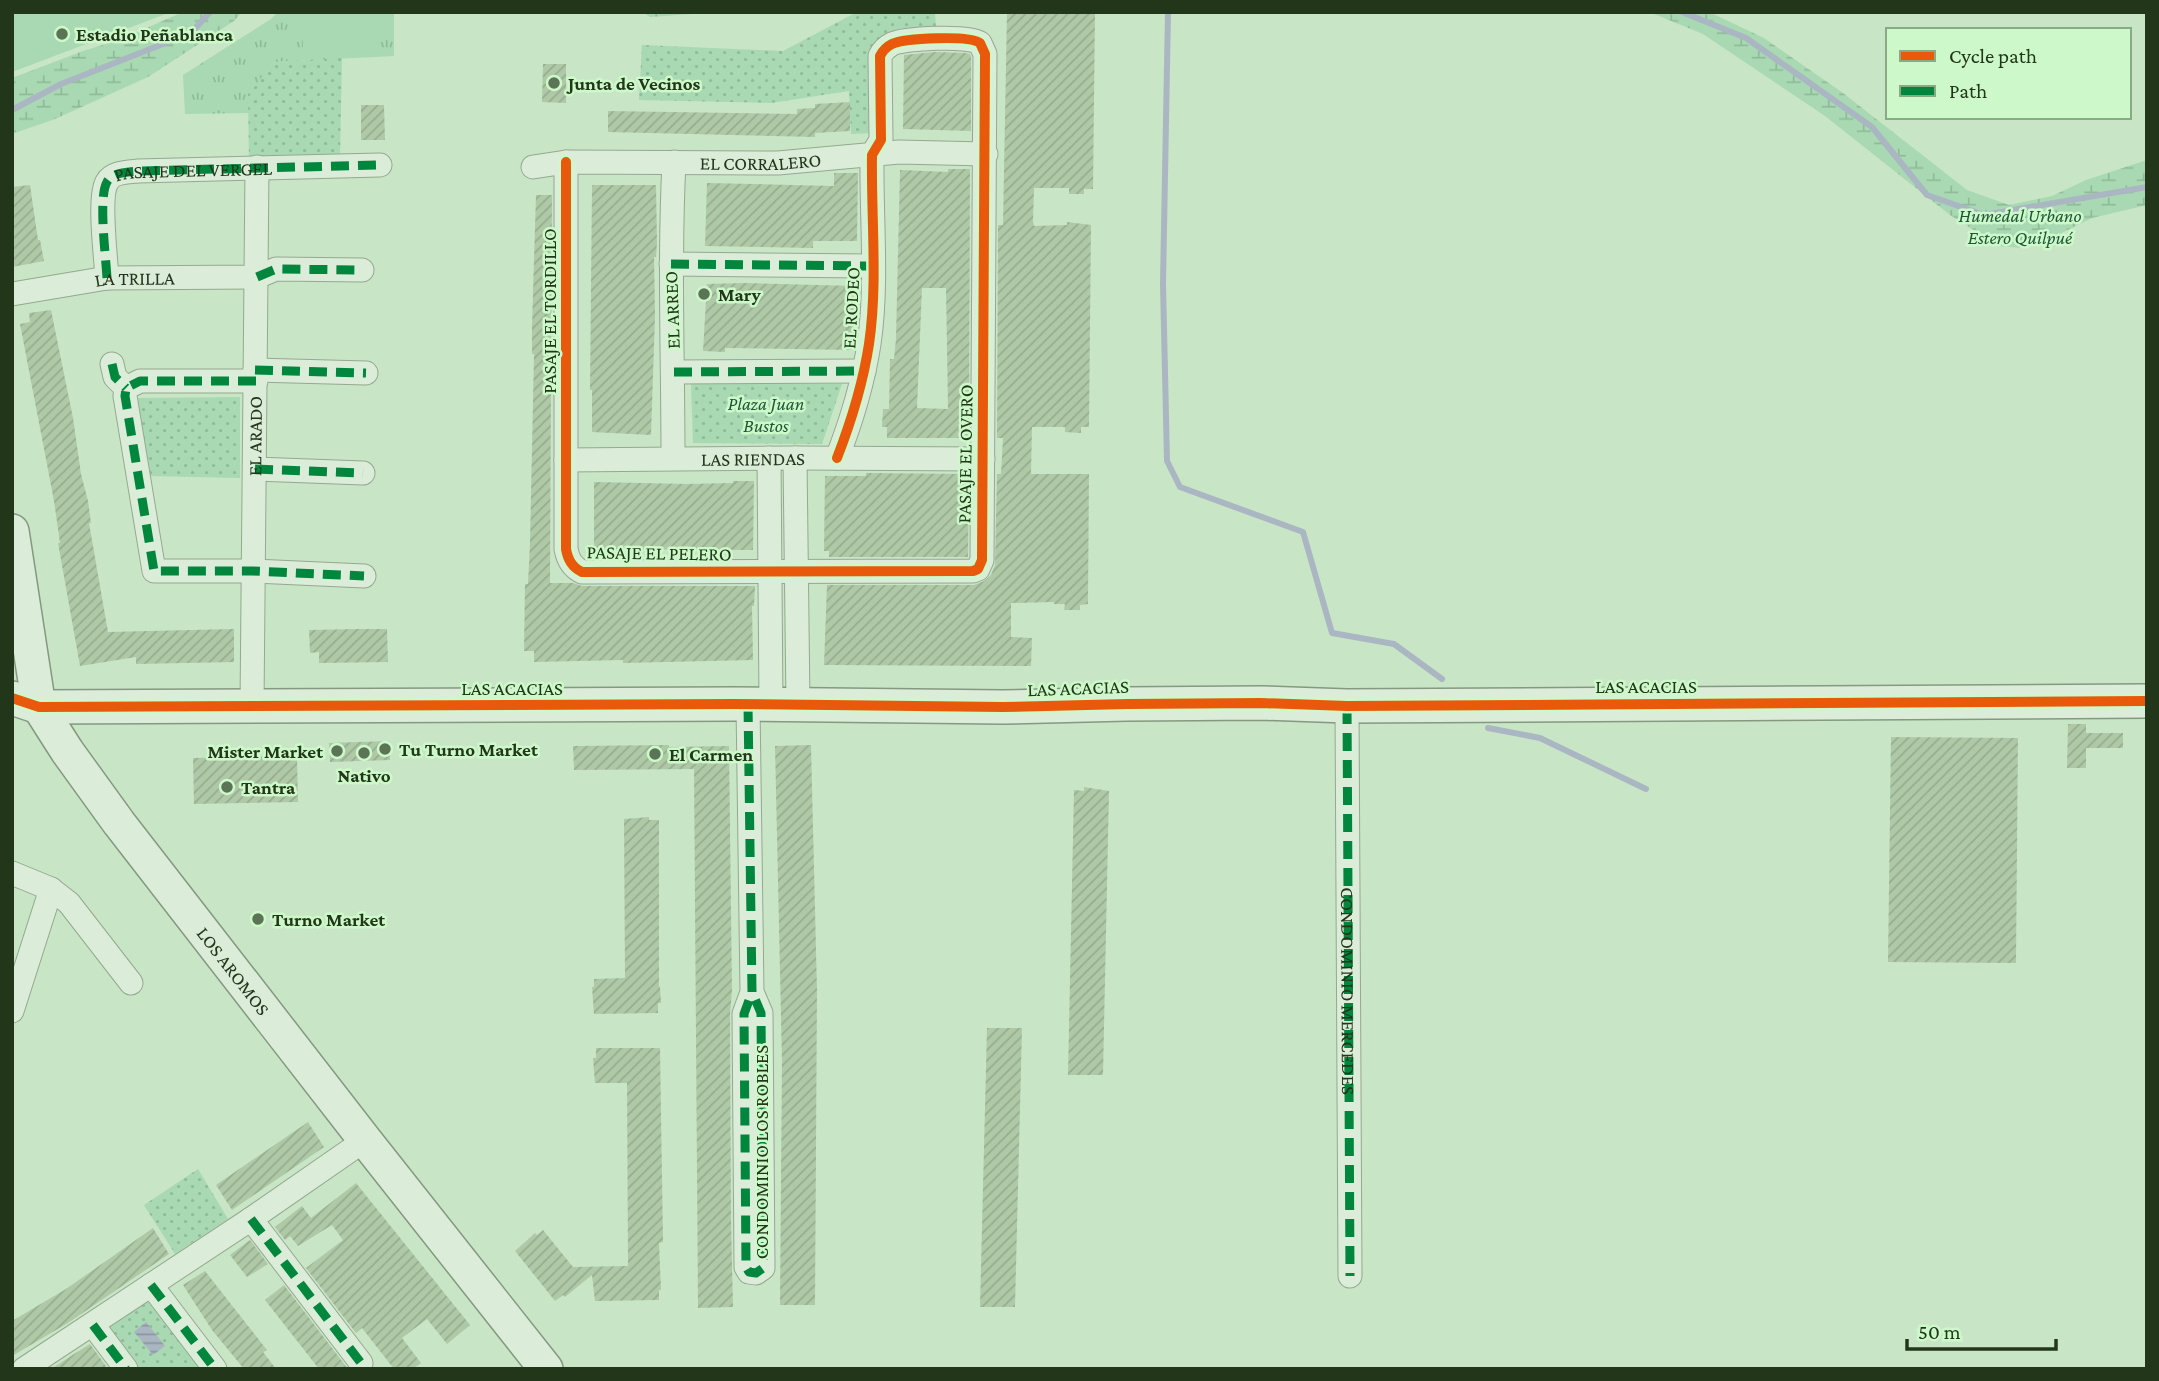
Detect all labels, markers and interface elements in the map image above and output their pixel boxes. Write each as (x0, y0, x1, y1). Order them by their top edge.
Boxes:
place label: Estadio Peñablanca (76, 24, 234, 45)
marker: Estadio Peñablanca (54, 26, 70, 42)
legend (1886, 28, 2131, 119)
text: Cycle path (1949, 44, 2037, 68)
place label: Junta de Vecinos (566, 73, 701, 94)
marker: Junta de Vecinos (546, 75, 562, 91)
text: Path (1949, 79, 1987, 103)
street label: EL CORRALERO (700, 149, 822, 174)
street label: PASAJE DEL VERGEL (111, 157, 273, 185)
park label: Humedal Urbano Estero Quilpué (1958, 205, 2082, 248)
street label: PASAJE EL TORDILLO (539, 228, 560, 394)
street label: EL RODEO (838, 266, 864, 350)
street label: LA TRILLA (93, 267, 175, 290)
street label: EL ARREO (660, 271, 684, 349)
place label: Mary (718, 284, 762, 305)
marker: Mary (696, 286, 712, 302)
street label: PASAJE EL OVERO (953, 384, 977, 524)
park label: Plaza Juan Bustos (728, 393, 804, 436)
street label: EL ARADO (244, 396, 265, 476)
street label: LAS RIENDAS (701, 447, 805, 469)
street label: PASAJE EL PELERO (586, 541, 732, 565)
street label: LAS ACACIAS (1027, 676, 1129, 700)
street label: LAS ACACIAS (1595, 676, 1697, 697)
street label: LAS ACACIAS (461, 678, 563, 699)
place label: Tu Turno Market (399, 739, 538, 760)
place label: Mister Market (208, 741, 323, 762)
marker: Tu Turno Market (377, 741, 393, 757)
marker: Mister Market (329, 743, 345, 759)
place label: El Carmen (669, 744, 753, 765)
marker: Nativo (356, 745, 372, 761)
marker: El Carmen (647, 746, 663, 762)
place label: Nativo (337, 765, 391, 786)
place label: Tantra (241, 777, 296, 798)
marker: Tantra (219, 779, 235, 795)
street label: CONDOMINIO MERCEDES (1337, 887, 1360, 1095)
place label: Turno Market (272, 909, 385, 930)
marker: Turno Market (250, 911, 266, 927)
street label: LOS AROMOS (193, 922, 274, 1019)
street label: CONDOMINIO LOS ROBLES (751, 1045, 772, 1259)
scale bar (1907, 1308, 2056, 1352)
text: 50 m (1918, 1320, 1961, 1344)

